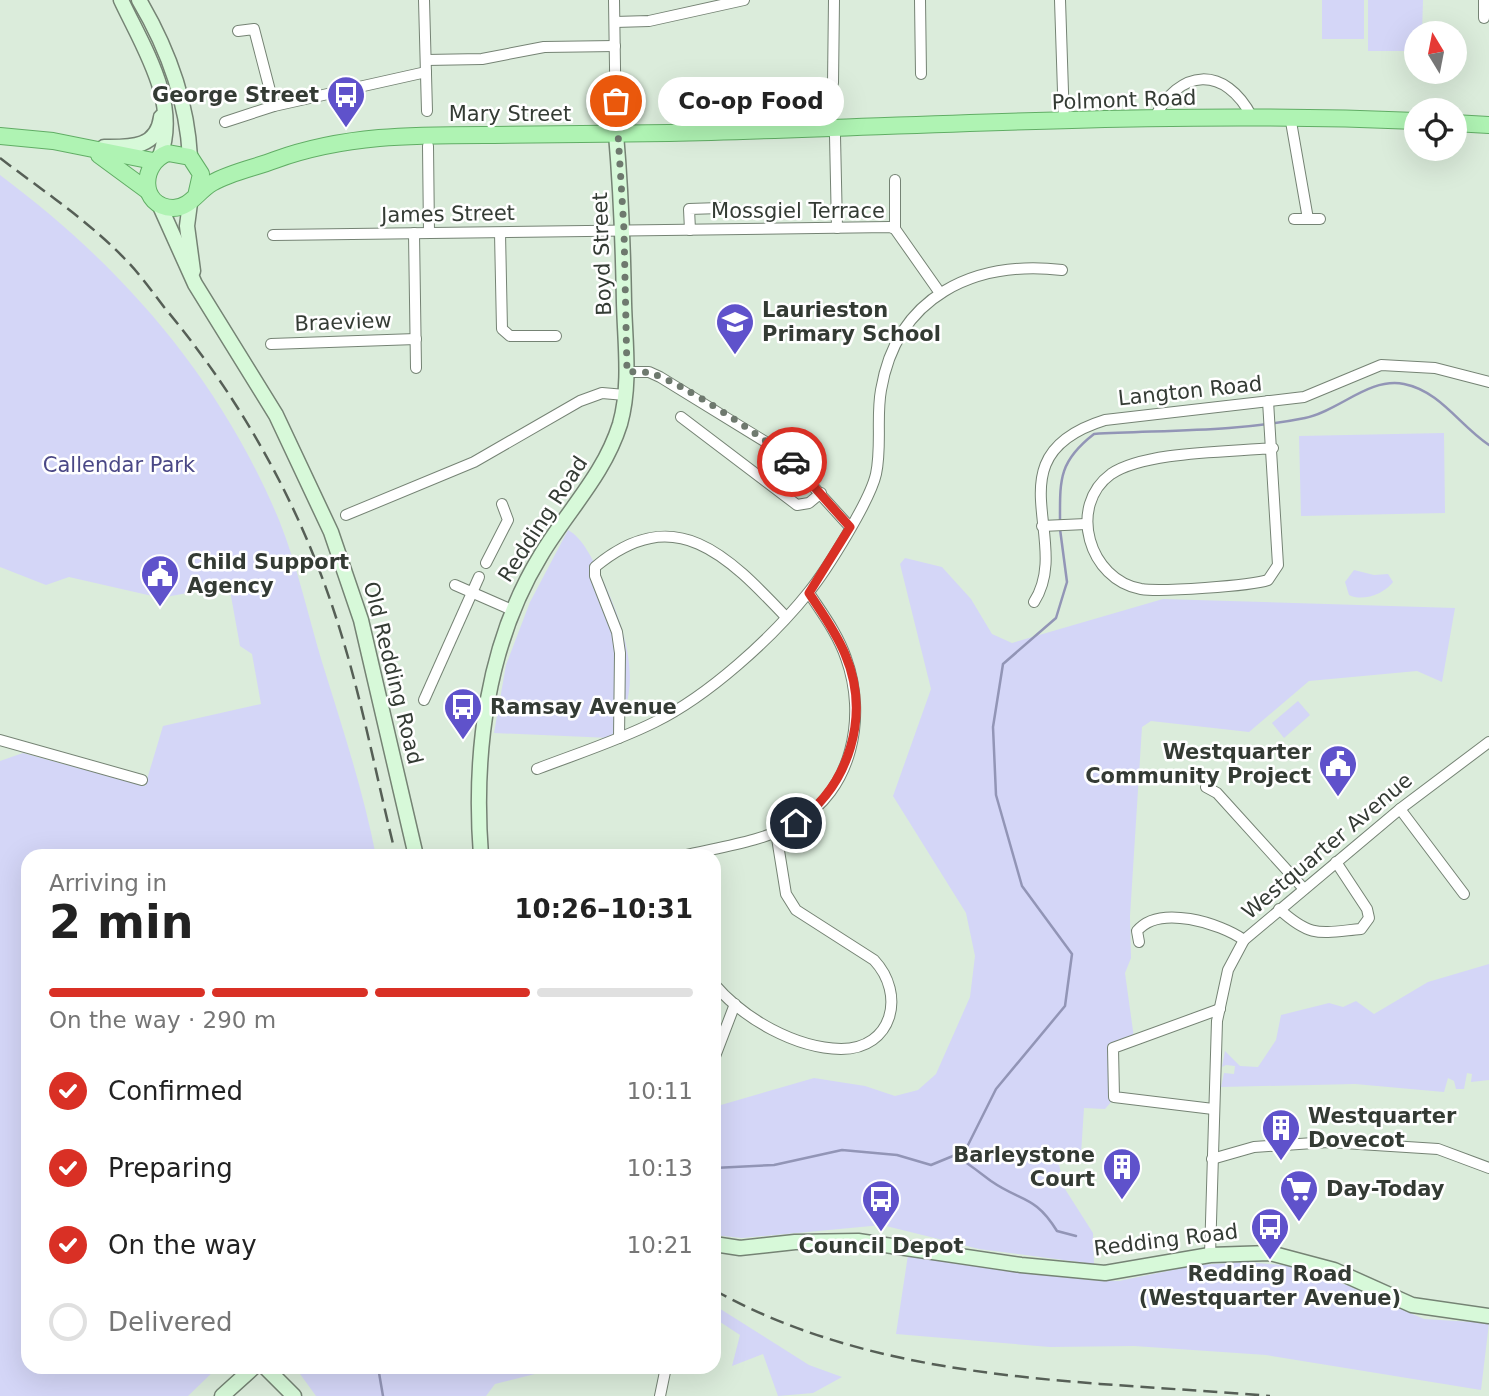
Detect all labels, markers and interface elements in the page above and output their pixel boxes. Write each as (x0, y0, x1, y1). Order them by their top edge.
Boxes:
north arrow (1404, 21, 1466, 84)
map controls (1404, 21, 1467, 161)
pin (586, 71, 646, 131)
bus stop icon: George Street (325, 74, 367, 129)
callout: Co-op Food (658, 76, 844, 126)
icon: bag (597, 82, 635, 120)
place label: George Street (152, 83, 319, 107)
street label: Polmont Road (1051, 85, 1197, 115)
text: Co-op Food (678, 88, 824, 114)
button: locate (1404, 98, 1467, 161)
street label: Mary Street (449, 102, 571, 126)
street label: Boyd Street (588, 192, 616, 316)
street label: Mossgiel Terrace (711, 199, 885, 223)
street label: James Street (379, 201, 515, 227)
place label: Laurieston Primary School (762, 298, 941, 346)
school or university icon: Laurieston Primary School (714, 301, 756, 356)
street label: Braeview (294, 308, 392, 336)
street label: Langton Road (1117, 371, 1263, 411)
courier (757, 427, 827, 497)
icon: car (773, 443, 811, 481)
street label: Redding Road (493, 452, 593, 586)
park label: Callendar Park (43, 453, 196, 477)
place label: Child Support Agency (187, 550, 349, 598)
public building icon: Child Support Agency (139, 553, 181, 608)
street label: Old Redding Road (359, 579, 427, 767)
bus stop icon: Ramsay Avenue (442, 686, 484, 741)
place label: Ramsay Avenue (490, 695, 677, 719)
place label: Westquarter Community Project (1085, 740, 1312, 788)
public building icon: Westquarter Community Project (1317, 743, 1359, 798)
street label: Westquarter Avenue (1237, 768, 1417, 924)
pin (766, 793, 826, 853)
icon: home (777, 804, 815, 842)
text: Arriving in (49, 870, 167, 896)
text: 10:26–10:31 (514, 894, 693, 924)
text: 2 min (49, 895, 193, 949)
text: On the way · 290 m (49, 1007, 276, 1033)
icon: check (49, 1072, 87, 1110)
text: Confirmed (108, 1076, 243, 1106)
text: 10:11 (627, 1078, 693, 1104)
place label: Westquarter Dovecot (1308, 1104, 1457, 1152)
building icon: Westquarter Dovecot (1260, 1107, 1302, 1162)
place label: Barleystone Court (953, 1143, 1095, 1191)
building icon: Barleystone Court (1101, 1146, 1143, 1201)
icon: check (49, 1149, 87, 1187)
text: Preparing (108, 1153, 233, 1183)
text: 10:13 (627, 1155, 693, 1181)
supermarket icon: Day-Today (1278, 1168, 1320, 1223)
place label: Day-Today (1326, 1177, 1445, 1201)
bus stop icon: Council Depot (860, 1178, 902, 1233)
bus stop icon: Redding Road (Westquarter Avenue) (1249, 1206, 1291, 1261)
street label: Redding Road (1093, 1219, 1239, 1261)
icon: check (49, 1226, 87, 1264)
text: On the way (108, 1230, 257, 1260)
text: 10:21 (627, 1232, 693, 1258)
place label: Council Depot (798, 1234, 964, 1258)
place label: Redding Road (Westquarter Avenue) (1139, 1262, 1401, 1310)
text: Delivered (108, 1307, 232, 1337)

